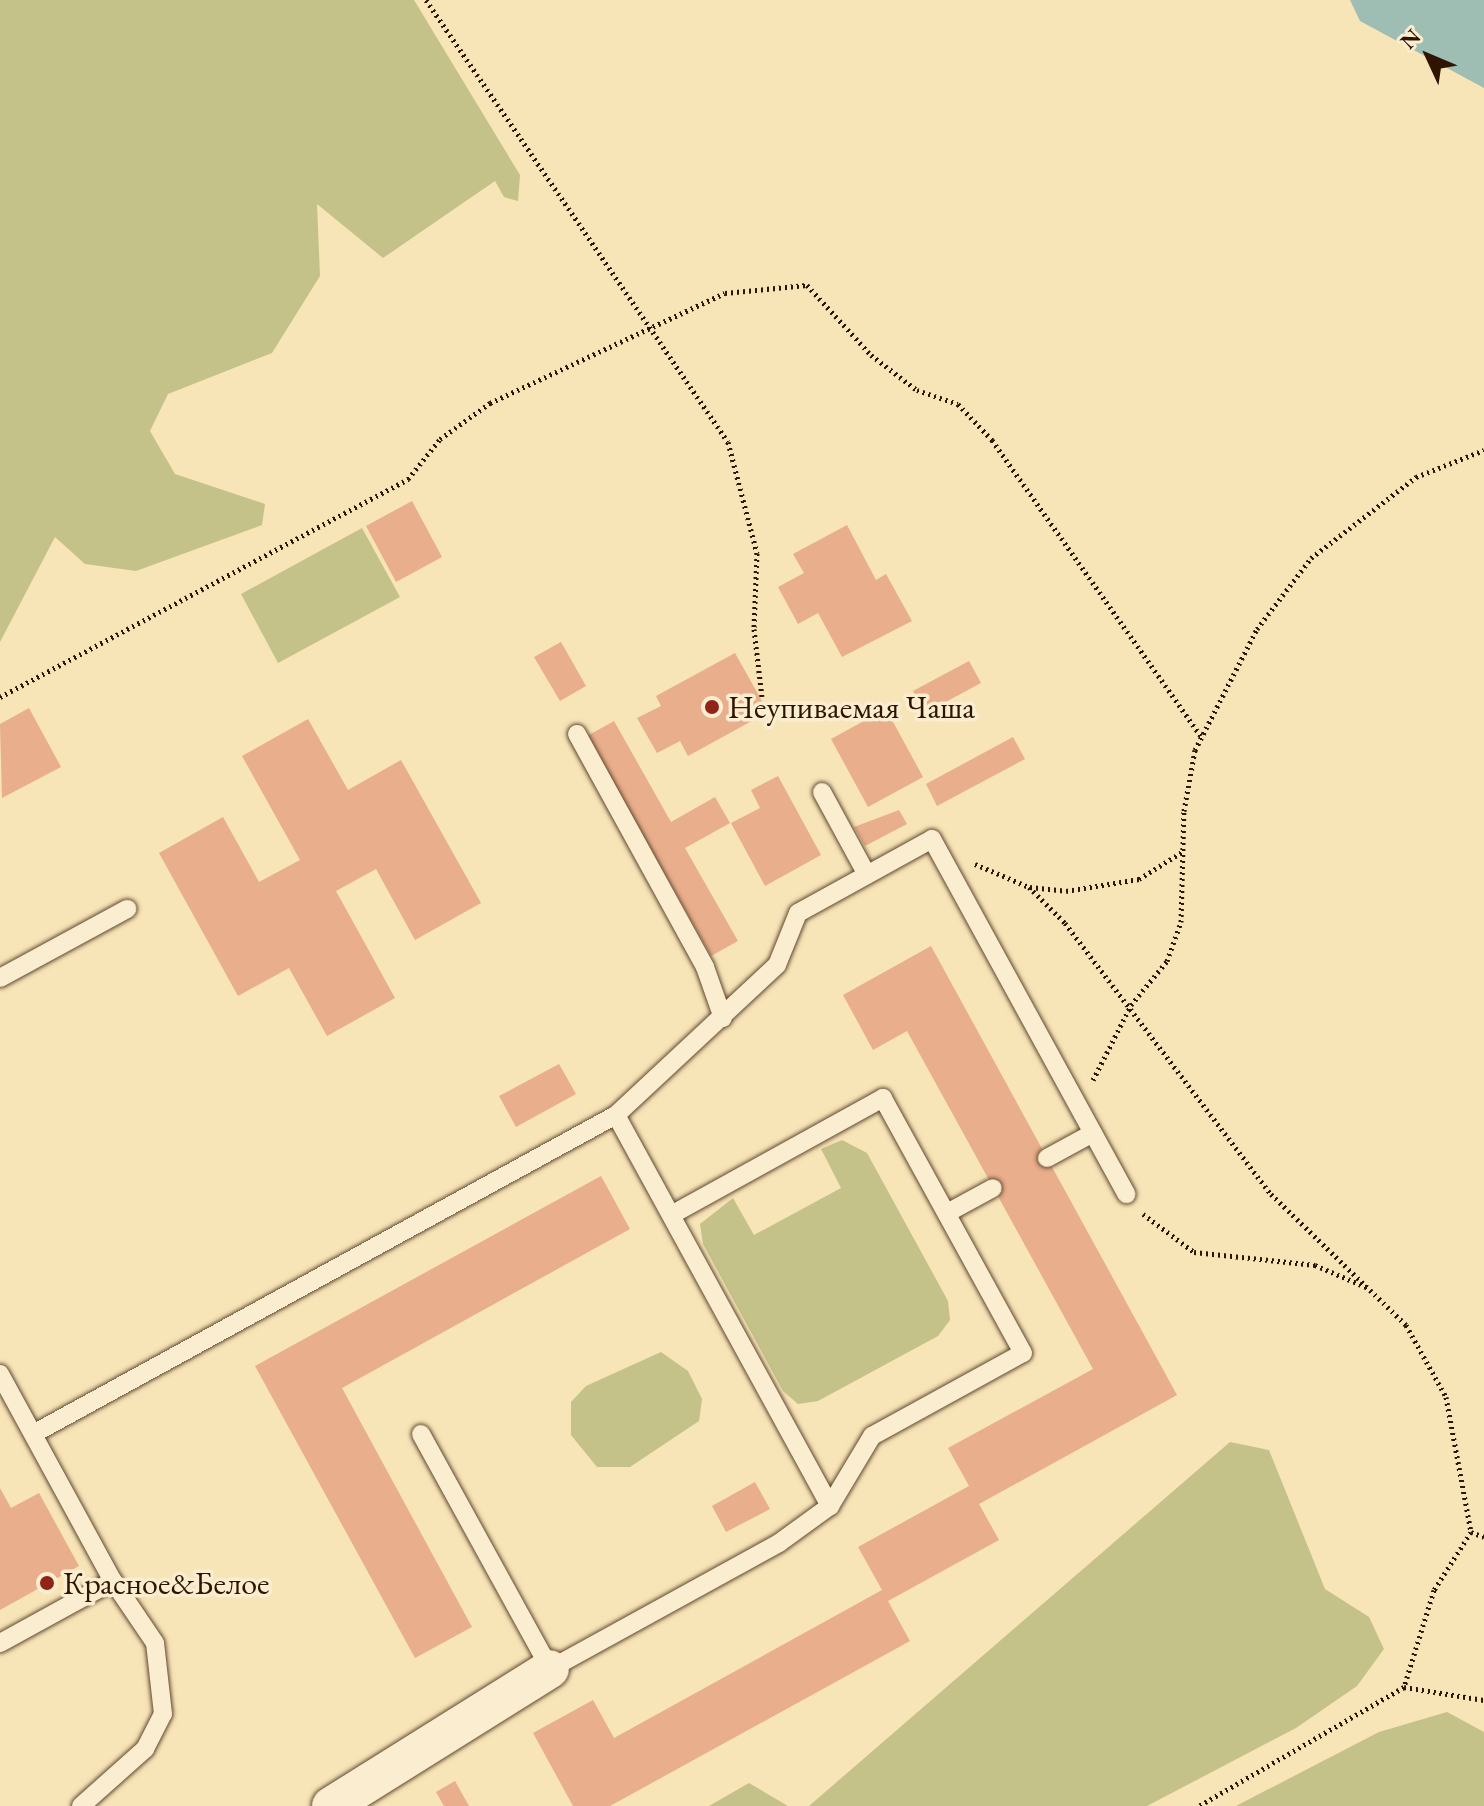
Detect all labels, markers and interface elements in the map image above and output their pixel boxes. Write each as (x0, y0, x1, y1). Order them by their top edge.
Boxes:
north arrow (1388, 16, 1468, 96)
text: N (1394, 23, 1427, 55)
place label: Неупиваемая Чаша (728, 688, 975, 726)
marker: Неупиваемая Чаша (703, 698, 721, 716)
place label: Красное&Белое (63, 1564, 270, 1602)
marker: Красное&Белое (38, 1574, 56, 1592)

